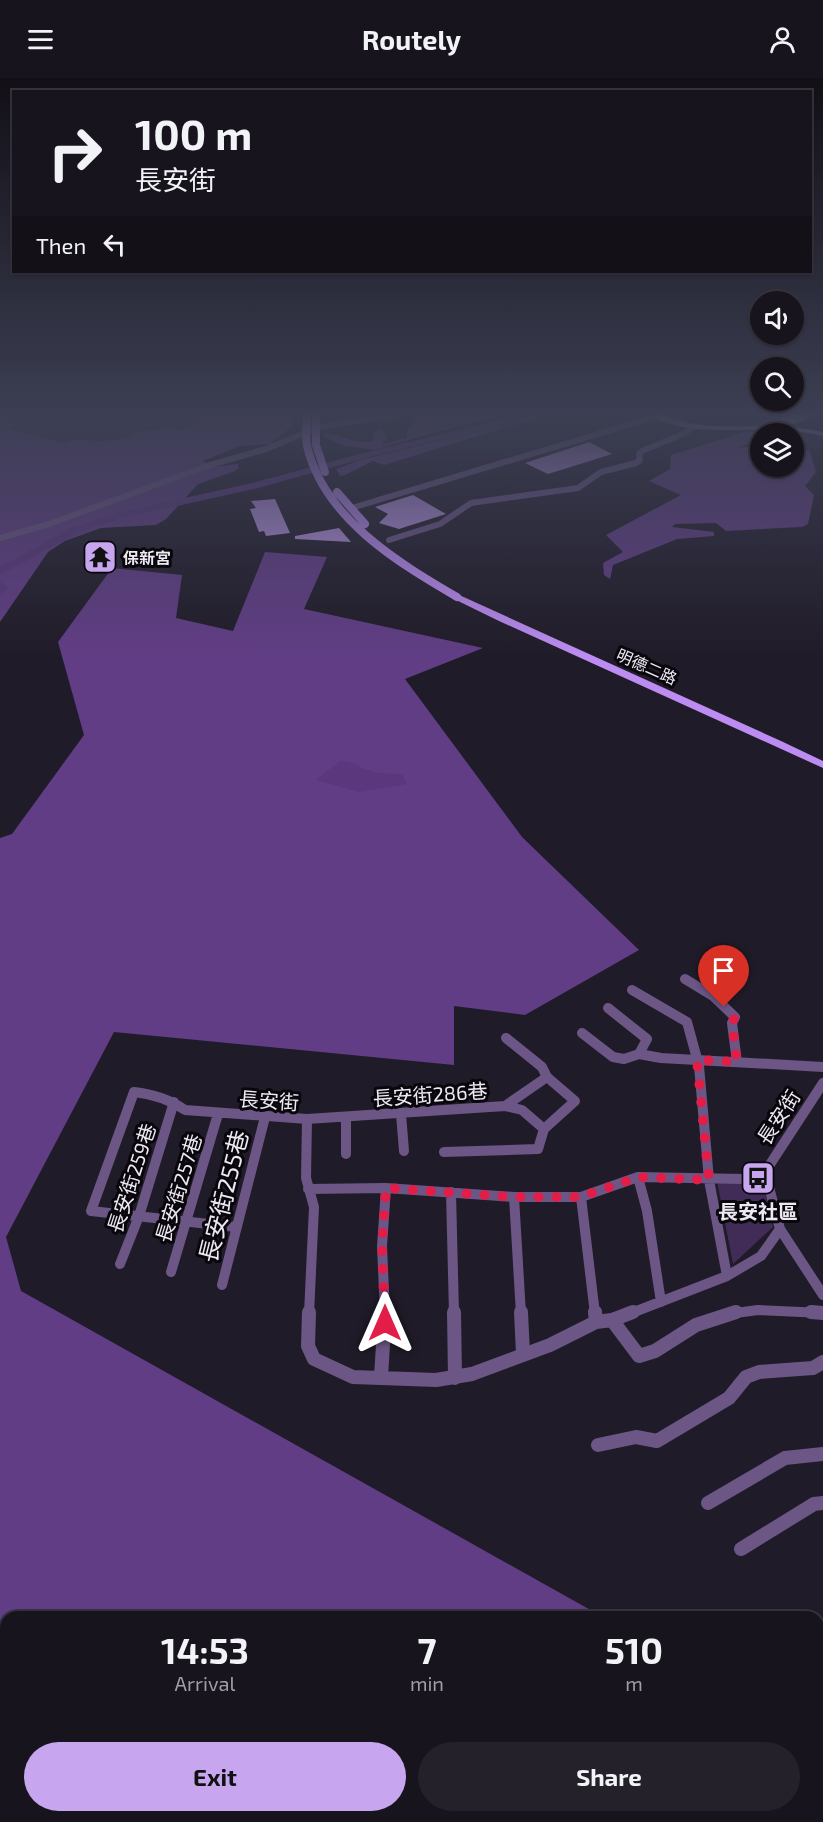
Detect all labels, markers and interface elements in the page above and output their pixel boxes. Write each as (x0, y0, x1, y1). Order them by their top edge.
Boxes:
icon: menu (24, 23, 57, 56)
text: Routely (362, 23, 461, 55)
icon: person (766, 23, 799, 56)
text: 100 m (135, 108, 252, 158)
icon: right (36, 114, 114, 192)
text: 長安街 (135, 163, 216, 195)
icon: left (98, 228, 131, 261)
text: Then (36, 232, 86, 258)
map controls (750, 291, 804, 477)
button: sound (750, 291, 804, 345)
button: search (750, 357, 804, 411)
button: layers (750, 423, 804, 477)
temple icon: 保新宮 (82, 539, 118, 575)
place label: 保新宮 (123, 548, 171, 567)
street label: 明德二路 (614, 644, 680, 688)
pin (698, 945, 749, 1007)
icon: arrive (707, 954, 740, 987)
street label: 長安街286巷 (372, 1078, 488, 1110)
street label: 長安街 (752, 1085, 804, 1149)
street label: 長安街 (238, 1086, 300, 1114)
street label: 長安街259巷 (102, 1120, 160, 1236)
street label: 長安街255巷 (193, 1127, 253, 1265)
street label: 長安街257巷 (150, 1131, 206, 1245)
bus stop icon: 長安社區 (740, 1160, 776, 1196)
place label: 長安社區 (718, 1199, 798, 1223)
position arrow (353, 1291, 417, 1355)
text: 14:53 (161, 1628, 249, 1671)
text: 7 (417, 1628, 436, 1671)
text: 510 (605, 1628, 663, 1671)
text: Arrival (175, 1671, 235, 1695)
text: min (410, 1671, 444, 1695)
text: m (625, 1671, 643, 1695)
button: Exit (24, 1742, 406, 1811)
button: Share (418, 1742, 800, 1811)

